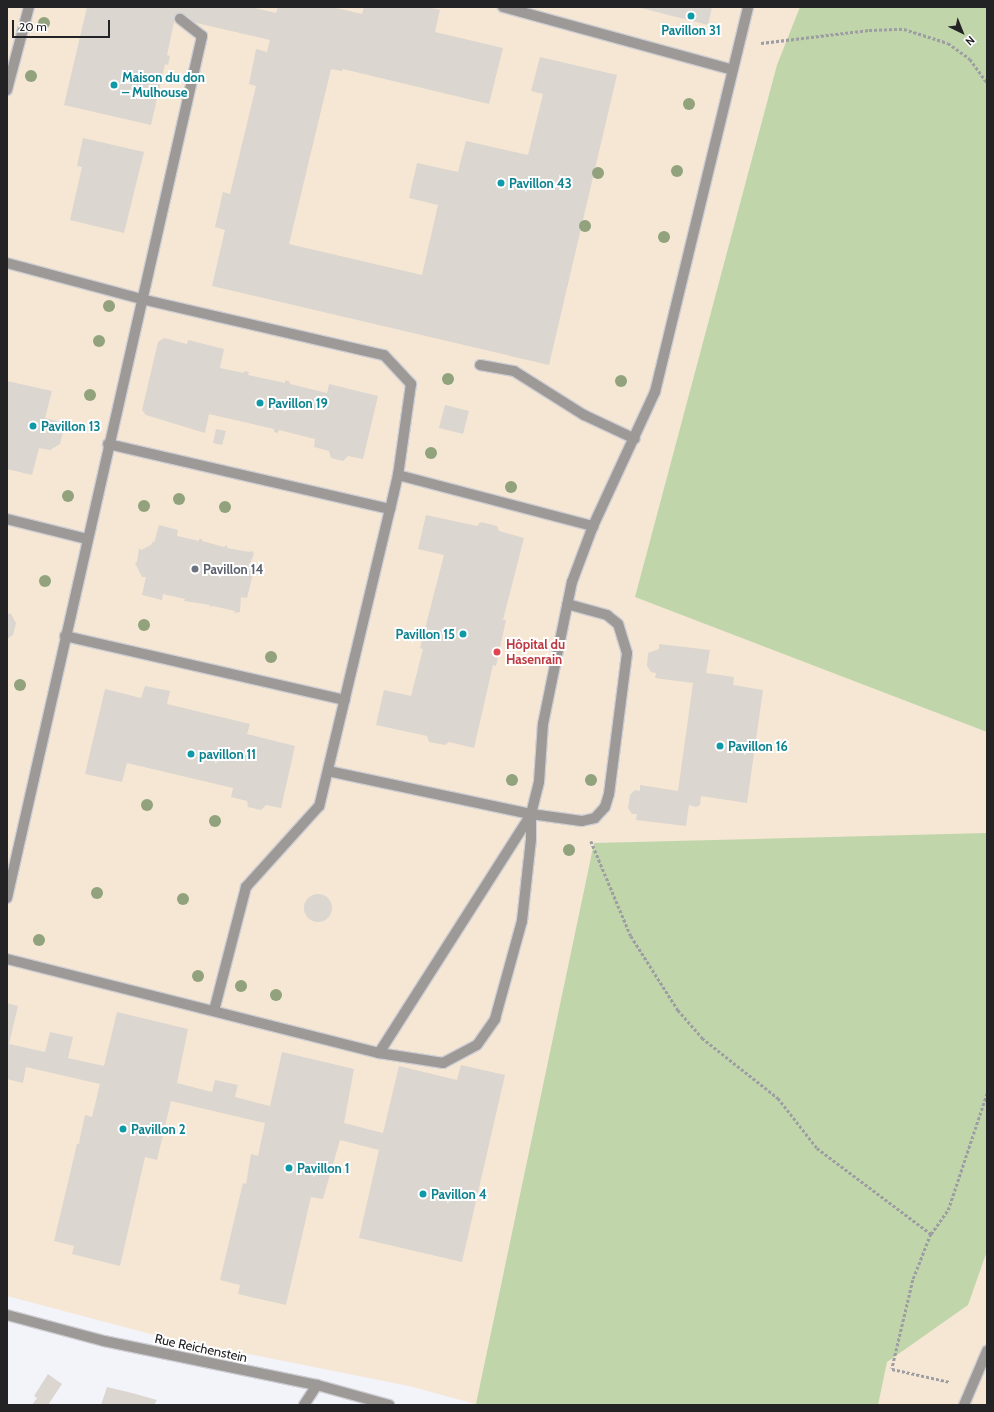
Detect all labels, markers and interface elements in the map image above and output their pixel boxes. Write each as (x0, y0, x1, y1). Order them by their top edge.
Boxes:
marker: Pavillon 31 (686, 11, 696, 21)
scale bar (14, 12, 112, 38)
north arrow (942, 12, 982, 52)
text: 20 m (19, 19, 47, 34)
place label: Pavillon 31 (661, 22, 721, 38)
text: N (963, 33, 978, 49)
place label: Maison du don – Mulhouse (122, 70, 205, 101)
marker: Maison du don – Mulhouse (109, 80, 119, 90)
place label: Pavillon 43 (509, 175, 572, 191)
marker: Pavillon 43 (496, 178, 506, 188)
place label: Pavillon 19 (268, 395, 328, 411)
marker: Pavillon 19 (255, 398, 265, 408)
place label: Pavillon 13 (41, 418, 100, 434)
marker: Pavillon 13 (28, 421, 38, 431)
place label: Pavillon 14 (203, 561, 264, 577)
marker: Pavillon 14 (190, 564, 200, 574)
place label: Pavillon 15 (396, 626, 455, 642)
marker: Pavillon 15 (458, 629, 468, 639)
place label: Hôpital du Hasenrain (506, 637, 565, 668)
marker: Hôpital du Hasenrain (491, 646, 503, 658)
place label: Pavillon 16 (728, 738, 788, 754)
marker: Pavillon 16 (715, 741, 725, 751)
place label: pavillon 11 (199, 746, 256, 762)
marker: pavillon 11 (186, 749, 196, 759)
place label: Pavillon 2 (131, 1121, 186, 1137)
marker: Pavillon 2 (118, 1124, 128, 1134)
place label: Pavillon 1 (297, 1160, 349, 1176)
marker: Pavillon 1 (284, 1163, 294, 1173)
place label: Pavillon 4 (431, 1186, 487, 1202)
marker: Pavillon 4 (418, 1189, 428, 1199)
street label: Rue Reichenstein (153, 1331, 249, 1365)

